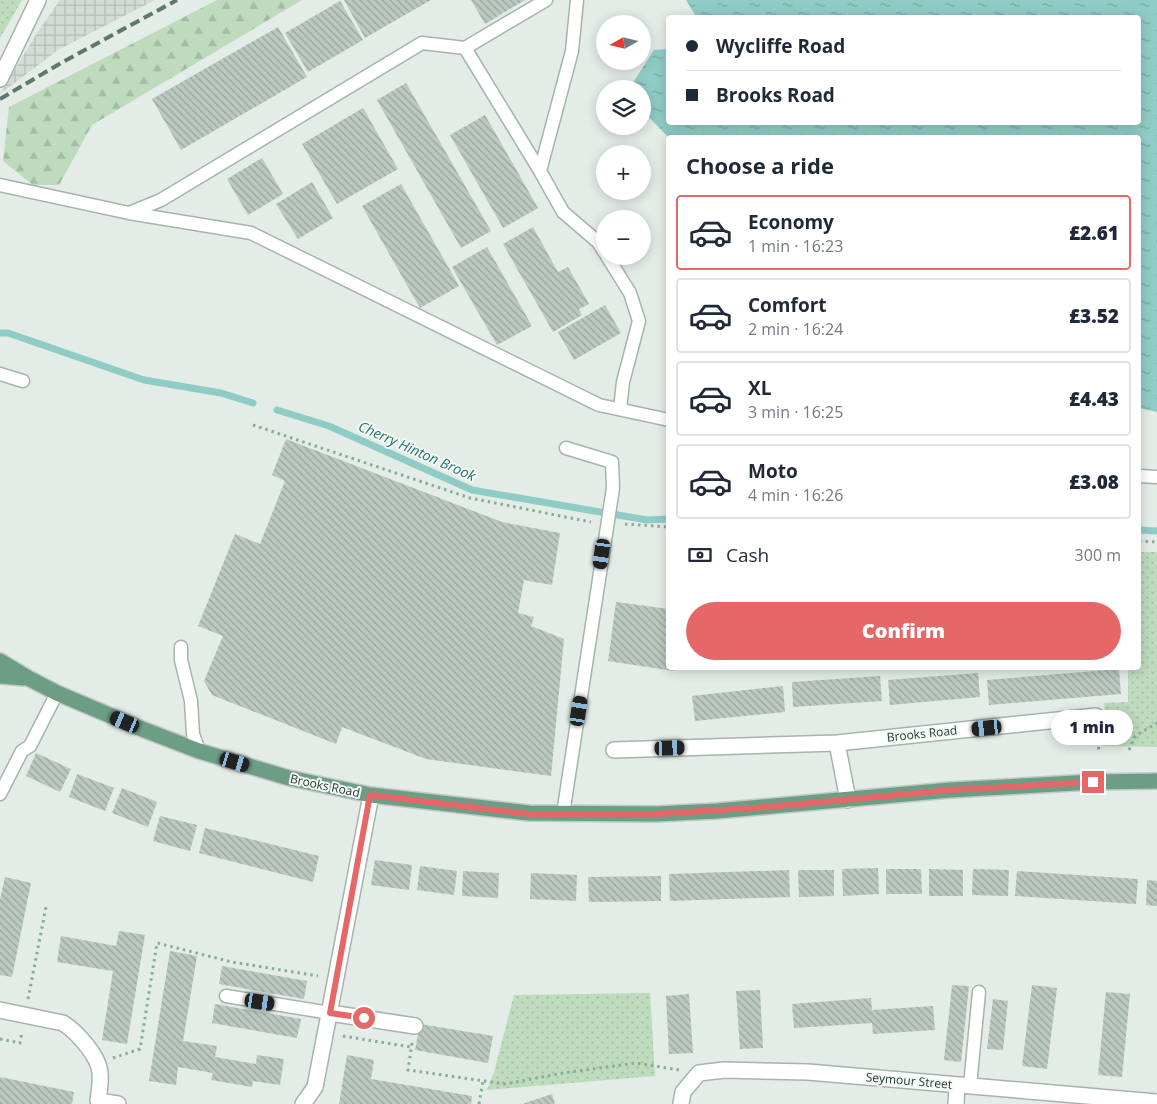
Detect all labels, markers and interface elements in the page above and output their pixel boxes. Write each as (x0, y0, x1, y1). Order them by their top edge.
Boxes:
north arrow (596, 15, 651, 70)
map controls (596, 15, 651, 265)
text: Wycliffe Road (716, 33, 845, 59)
button: layers (596, 80, 651, 135)
text: Brooks Road (716, 82, 835, 108)
button: + (596, 145, 651, 200)
text: Choose a ride (686, 150, 834, 180)
text: Economy (748, 209, 834, 235)
button: − (596, 210, 651, 265)
icon: car (688, 210, 733, 255)
text: £2.61 (1069, 220, 1119, 246)
text: 1 min · 16:23 (748, 235, 843, 257)
text: Comfort (748, 292, 827, 318)
icon: car (688, 293, 733, 338)
text: £3.52 (1069, 303, 1119, 329)
text: 2 min · 16:24 (748, 318, 843, 340)
text: XL (748, 375, 771, 401)
icon: car (688, 376, 733, 421)
text: £4.43 (1069, 386, 1119, 412)
text: 3 min · 16:25 (748, 401, 843, 423)
water label: Cherry Hinton Brook (356, 416, 480, 485)
text: Moto (748, 458, 798, 484)
icon: car (688, 459, 733, 504)
text: £3.08 (1069, 469, 1119, 495)
text: 4 min · 16:26 (748, 484, 843, 506)
car (592, 538, 611, 570)
icon: cash (686, 541, 714, 569)
text: Cash (726, 542, 769, 568)
text: 300 m (1075, 544, 1121, 566)
button: Confirm (686, 602, 1121, 660)
car (569, 695, 588, 727)
car (108, 709, 141, 735)
callout: 1 min (1052, 710, 1134, 744)
text: 1 min (1069, 716, 1115, 738)
car (971, 719, 1002, 737)
street label: Brooks Road (886, 721, 958, 746)
car (654, 740, 685, 756)
car (218, 750, 251, 774)
street label: Brooks Road (289, 770, 362, 801)
route end (1082, 771, 1104, 793)
car (244, 992, 275, 1012)
route start (353, 1007, 375, 1029)
street label: Seymour Street (865, 1068, 953, 1093)

